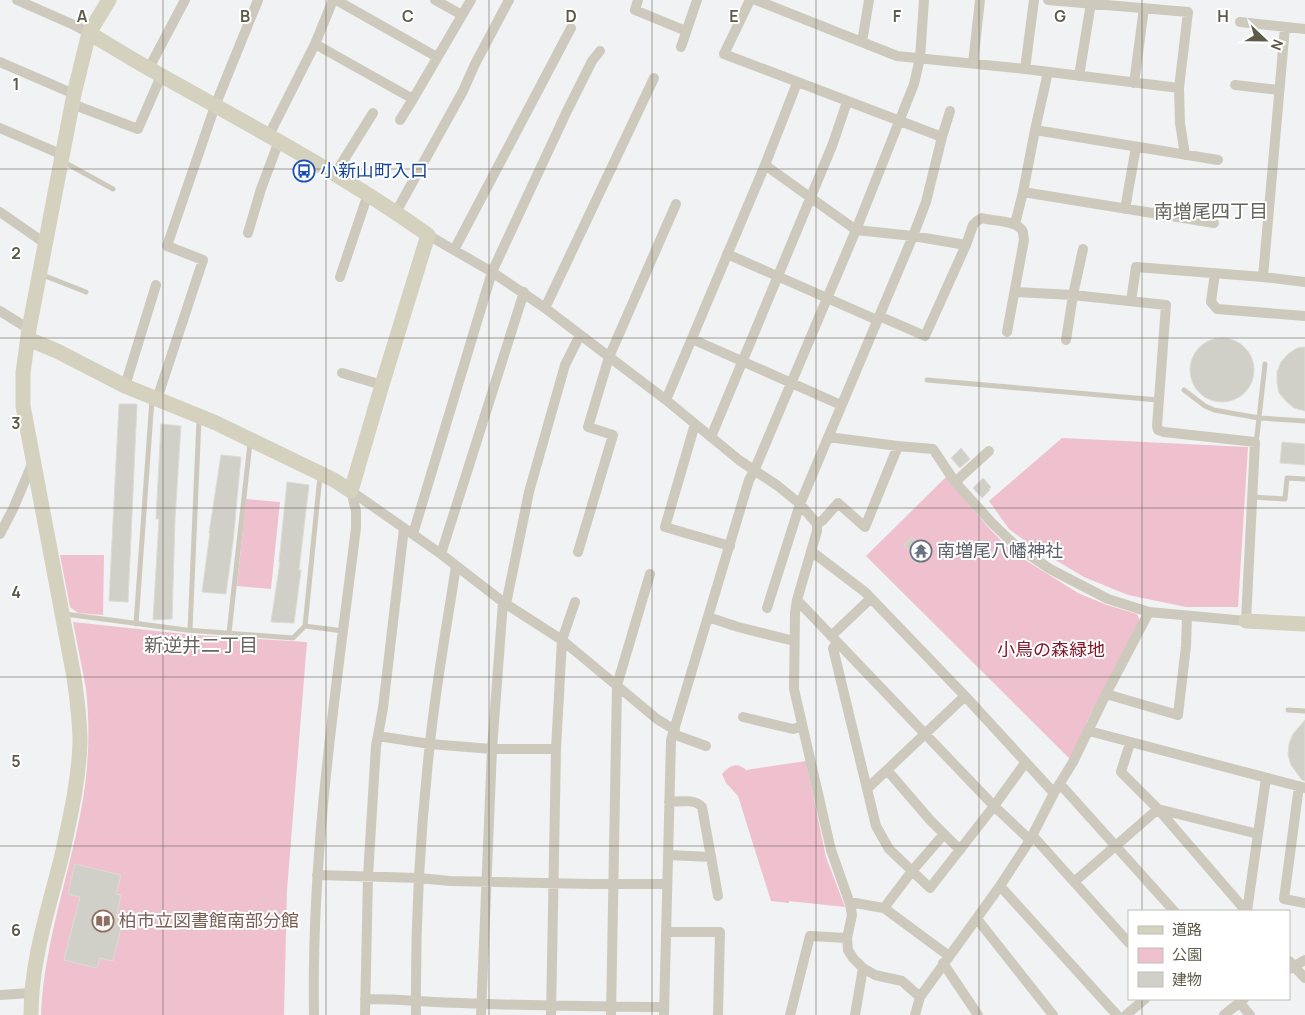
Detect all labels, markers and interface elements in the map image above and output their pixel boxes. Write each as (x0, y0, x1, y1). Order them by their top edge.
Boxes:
text: A (77, 5, 88, 27)
text: B (240, 5, 250, 27)
text: C (402, 5, 414, 27)
text: D (565, 5, 577, 27)
text: E (729, 5, 739, 27)
text: F (893, 5, 902, 27)
text: G (1054, 5, 1066, 27)
text: H (1217, 5, 1229, 27)
north arrow (1240, 15, 1290, 65)
text: N (1267, 37, 1288, 53)
text: 1 (12, 73, 20, 95)
place label: 小新山町入口 (320, 158, 428, 182)
bus stop icon: 小新山町入口 (292, 159, 316, 183)
district label: 南増尾四丁目 (1154, 198, 1268, 224)
text: 2 (11, 242, 21, 264)
text: 3 (11, 412, 21, 434)
place label: 南増尾八幡神社 (937, 538, 1063, 562)
temple icon: 南増尾八幡神社 (909, 539, 933, 563)
text: 4 (11, 581, 21, 603)
district label: 新逆井二丁目 (144, 632, 258, 658)
park label: 小鳥の森緑地 (997, 637, 1105, 661)
text: 5 (11, 750, 21, 772)
place label: 柏市立図書館南部分館 (119, 908, 299, 932)
library icon: 柏市立図書館南部分館 (91, 909, 115, 933)
legend (1128, 910, 1290, 1000)
text: 6 (11, 919, 21, 941)
text: 道路 (1172, 919, 1202, 940)
text: 公園 (1172, 944, 1202, 965)
text: 建物 (1172, 969, 1202, 990)

